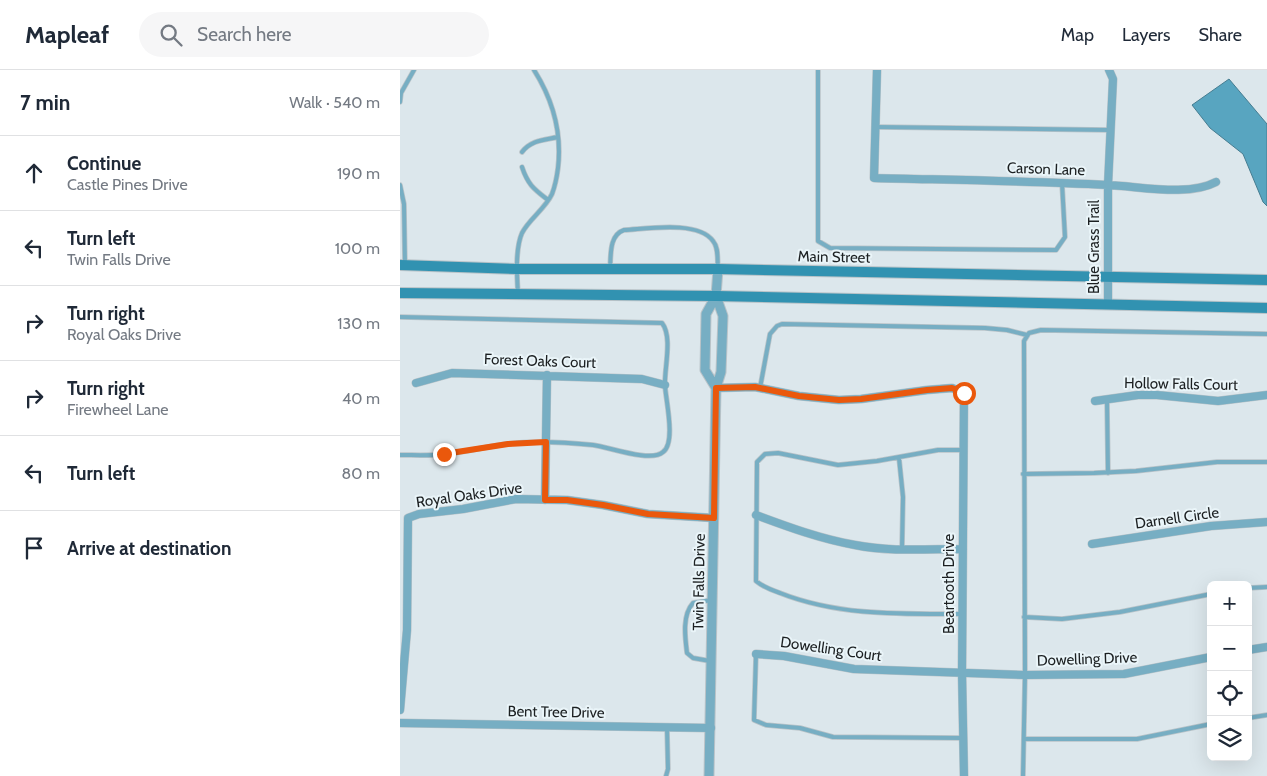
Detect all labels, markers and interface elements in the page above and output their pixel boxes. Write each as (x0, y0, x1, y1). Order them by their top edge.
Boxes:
search box (139, 12, 489, 57)
text: Mapleaf (25, 20, 109, 49)
icon: search (157, 21, 185, 49)
text: Search here (197, 23, 291, 46)
text: Map (1061, 24, 1094, 46)
text: Layers (1122, 24, 1171, 46)
text: Share (1199, 24, 1242, 46)
text: 7 min (20, 90, 70, 115)
text: Walk · 540 m (289, 93, 380, 112)
text: Continue (67, 152, 141, 175)
icon: ahead (20, 159, 48, 187)
street label: Carson Lane (1007, 159, 1086, 179)
text: 190 m (337, 164, 380, 183)
text: Castle Pines Drive (67, 175, 188, 194)
street label: Blue Grass Trail (1085, 199, 1103, 294)
text: Turn left (67, 227, 135, 250)
icon: left (20, 234, 48, 262)
text: 100 m (335, 239, 380, 258)
street label: Main Street (797, 247, 871, 267)
text: Twin Falls Drive (67, 250, 171, 269)
text: Turn right (67, 302, 145, 325)
icon: right (20, 309, 48, 337)
text: 130 m (337, 314, 380, 333)
text: Royal Oaks Drive (67, 325, 181, 344)
street label: Forest Oaks Court (484, 350, 596, 372)
street label: Hollow Falls Court (1124, 374, 1238, 394)
text: Turn right (67, 377, 145, 400)
route start (953, 382, 976, 405)
icon: right (20, 384, 48, 412)
text: 40 m (342, 389, 380, 408)
text: Firewheel Lane (67, 400, 169, 419)
route end (433, 443, 456, 466)
icon: left (20, 459, 48, 487)
text: Turn left (67, 462, 135, 485)
text: 80 m (342, 464, 380, 483)
street label: Royal Oaks Drive (415, 479, 524, 511)
street label: Darnell Circle (1134, 503, 1220, 533)
street label: Twin Falls Drive (689, 533, 709, 631)
icon: arrive (20, 534, 48, 562)
street label: Beartooth Drive (940, 534, 958, 634)
text: Arrive at destination (67, 537, 231, 560)
map controls (1207, 581, 1252, 761)
button: + (1207, 581, 1252, 626)
button: − (1207, 626, 1252, 671)
street label: Dowelling Court (779, 633, 883, 665)
street label: Dowelling Drive (1036, 648, 1138, 670)
button: locate (1207, 671, 1252, 716)
street label: Bent Tree Drive (507, 702, 605, 722)
button: layers (1207, 716, 1252, 761)

